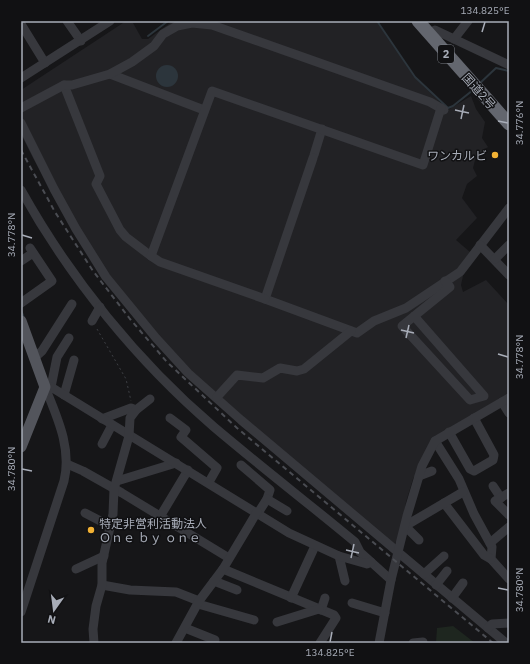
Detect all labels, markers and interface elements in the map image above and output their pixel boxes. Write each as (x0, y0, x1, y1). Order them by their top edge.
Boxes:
text: 134.825°E (460, 4, 510, 17)
road number: 2 (438, 45, 454, 63)
street label: 国道2号 (459, 70, 499, 112)
text: 34.776°N (513, 101, 526, 145)
place label: ワンカルビ (427, 148, 487, 163)
marker: ワンカルビ (490, 150, 500, 160)
text: 34.778°N (5, 213, 18, 257)
text: 34.778°N (513, 335, 526, 379)
text: 34.780°N (5, 447, 18, 491)
place label: 特定非営利活動法人 Ｏｎｅ ｂｙ ｏｎｅ (99, 516, 207, 545)
marker: 特定非営利活動法人 Ｏｎｅ ｂｙ ｏｎｅ (86, 525, 96, 535)
text: 34.780°N (513, 568, 526, 612)
north arrow (34, 590, 74, 630)
text: N (46, 612, 57, 627)
text: 134.825°E (305, 646, 355, 659)

